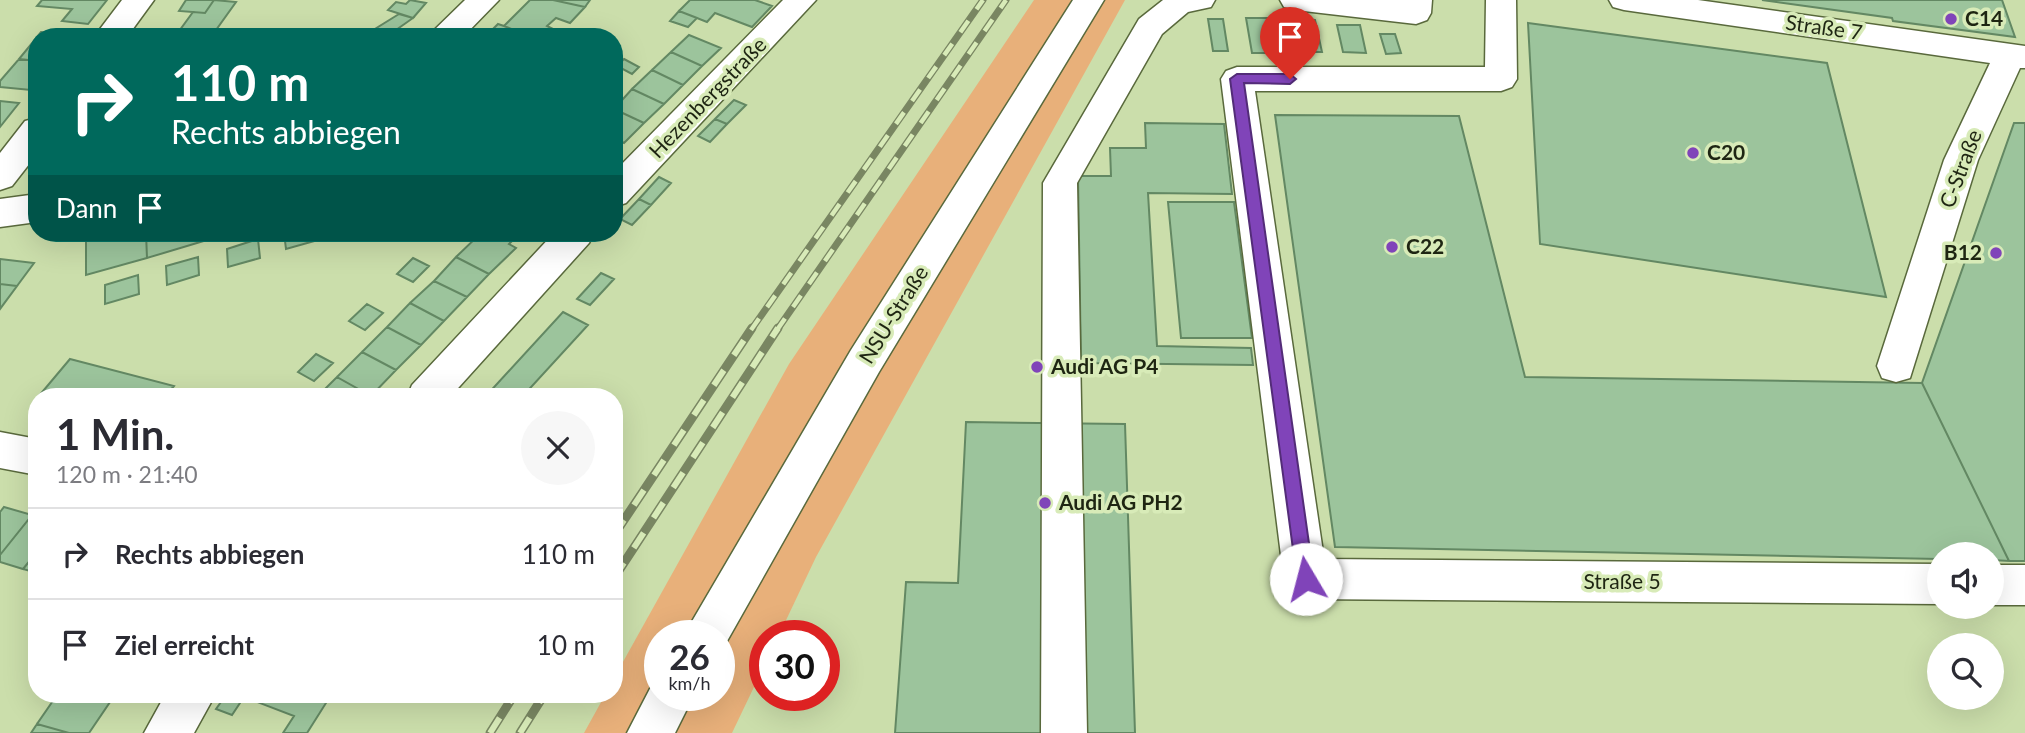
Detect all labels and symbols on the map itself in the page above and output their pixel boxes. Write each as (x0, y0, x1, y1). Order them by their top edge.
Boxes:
place label: C14 (1965, 5, 2003, 30)
pin (1260, 7, 1320, 79)
street label: Straße 7 (1784, 9, 1864, 44)
marker: C14 (1943, 11, 1959, 27)
street label: Hezenbergstraße (643, 31, 771, 162)
street label: C-Straße (1933, 126, 1986, 211)
place label: C20 (1707, 139, 1745, 164)
marker: C20 (1685, 145, 1701, 161)
place label: C22 (1406, 233, 1444, 258)
marker: C22 (1384, 239, 1400, 255)
place label: B12 (1944, 239, 1982, 264)
marker: B12 (1988, 245, 2004, 261)
street label: NSU-Straße (853, 261, 933, 368)
place label: Audi AG P4 (1050, 353, 1159, 378)
marker: Audi AG P4 (1029, 359, 1045, 375)
place label: Audi AG PH2 (1058, 489, 1183, 514)
marker: Audi AG PH2 (1037, 495, 1053, 511)
position arrow (1269, 542, 1343, 616)
street label: Straße 5 (1583, 568, 1661, 593)
speed limit sign: 30 (749, 620, 840, 711)

